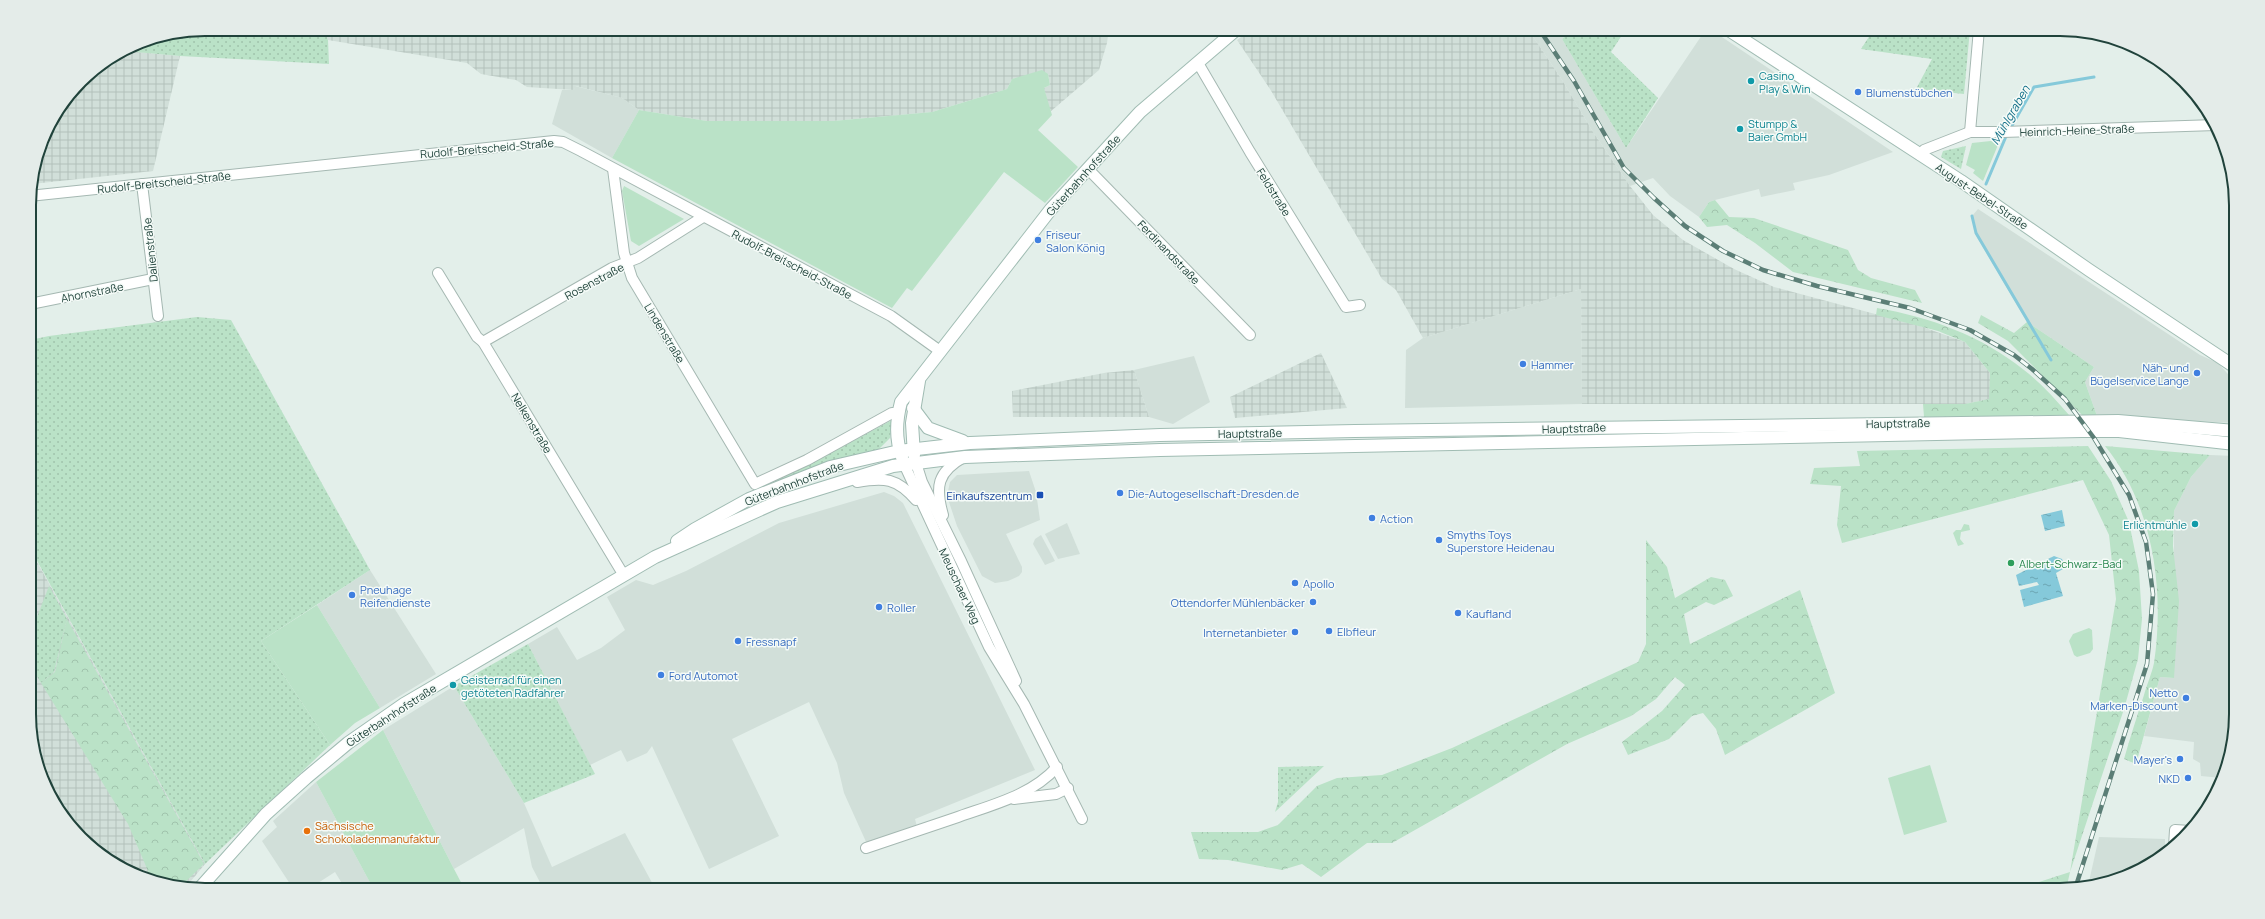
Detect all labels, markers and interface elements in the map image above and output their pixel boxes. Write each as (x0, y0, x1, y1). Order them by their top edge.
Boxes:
place label: Casino Play & Win (1759, 68, 1811, 96)
marker: Casino Play & Win (1746, 76, 1756, 86)
water label: Mühlgraben (1986, 81, 2034, 148)
place label: Blumenstübchen (1866, 85, 1953, 100)
marker: Blumenstübchen (1853, 87, 1863, 97)
place label: Stumpp & Baier GmbH (1748, 116, 1807, 144)
street label: Heinrich-Heine-Straße (2019, 120, 2135, 140)
marker: Stumpp & Baier GmbH (1735, 124, 1745, 134)
street label: Güterbahnhofstraße (1042, 131, 1124, 219)
street label: Rudolf-Breitscheid-Straße (420, 135, 555, 161)
street label: August-Bebel-Straße (1933, 159, 2032, 233)
street label: Feldstraße (1253, 165, 1295, 219)
street label: Rudolf-Breitscheid-Straße (96, 167, 232, 196)
street label: Dalienstraße (139, 217, 161, 283)
street label: Ferdinandstraße (1135, 217, 1204, 288)
street label: Rudolf-Breitscheid-Straße (729, 226, 855, 302)
place label: Friseur Salon König (1046, 227, 1105, 255)
marker: Friseur Salon König (1033, 235, 1043, 245)
street label: Rosenstraße (562, 259, 627, 303)
street label: Ahornstraße (59, 278, 125, 305)
street label: Lindenstraße (641, 300, 689, 366)
place label: Hammer (1531, 357, 1574, 372)
marker: Hammer (1518, 359, 1528, 369)
place label: Näh- und Bügelservice Lange (2090, 360, 2190, 388)
marker: Näh- und Bügelservice Lange (2192, 368, 2202, 378)
street label: Nelkenstraße (508, 390, 556, 456)
street label: Hauptstraße (1866, 415, 1931, 431)
street label: Hauptstraße (1542, 419, 1607, 437)
street label: Hauptstraße (1218, 425, 1283, 441)
street label: Güterbahnhofstraße (743, 457, 846, 509)
place label: Die-Autogesellschaft-Dresden.de (1128, 486, 1300, 501)
place label: Einkaufszentrum (946, 488, 1032, 503)
marker: Die-Autogesellschaft-Dresden.de (1115, 488, 1125, 498)
marker: Einkaufszentrum (1035, 490, 1045, 500)
place label: Action (1380, 511, 1413, 526)
marker: Action (1367, 513, 1377, 523)
place label: Erlichtmühle (2123, 517, 2188, 532)
marker: Erlichtmühle (2190, 519, 2200, 529)
place label: Smyths Toys Superstore Heidenau (1447, 527, 1554, 555)
marker: Smyths Toys Superstore Heidenau (1434, 535, 1444, 545)
street label: Meuschaer Weg (936, 546, 984, 626)
place label: Albert-Schwarz-Bad (2019, 556, 2122, 571)
marker: Albert-Schwarz-Bad (2006, 558, 2016, 568)
place label: Apollo (1303, 576, 1335, 591)
marker: Apollo (1290, 578, 1300, 588)
place label: Pneuhage Reifendienste (360, 582, 431, 610)
marker: Pneuhage Reifendienste (347, 590, 357, 600)
place label: Ottendorfer Mühlenbäcker (1171, 595, 1305, 610)
marker: Ottendorfer Mühlenbäcker (1308, 597, 1318, 607)
place label: Roller (887, 600, 916, 615)
marker: Roller (874, 602, 884, 612)
place label: Kaufland (1466, 606, 1511, 621)
marker: Kaufland (1453, 608, 1463, 618)
place label: Elbfleur (1337, 624, 1376, 639)
place label: Internetanbieter (1203, 625, 1287, 640)
marker: Elbfleur (1324, 626, 1334, 636)
marker: Internetanbieter (1290, 627, 1300, 637)
place label: Fressnapf (746, 634, 797, 649)
marker: Fressnapf (733, 636, 743, 646)
place label: Ford Automot (669, 668, 738, 683)
marker: Ford Automot (656, 670, 666, 680)
place label: Geisterrad für einen getöteten Radfahrer (461, 672, 565, 700)
street label: Güterbahnhofstraße (343, 680, 439, 750)
marker: Geisterrad für einen getöteten Radfahrer (448, 680, 458, 690)
place label: Netto Marken-Discount (2090, 685, 2178, 713)
marker: Netto Marken-Discount (2181, 693, 2191, 703)
place label: Mayer's (2134, 752, 2172, 767)
marker: Mayer's (2175, 754, 2185, 764)
place label: NKD (2159, 771, 2180, 786)
marker: NKD (2183, 773, 2193, 783)
place label: Sächsische Schokoladenmanufaktur (315, 818, 440, 846)
marker: Sächsische Schokoladenmanufaktur (302, 826, 312, 836)

